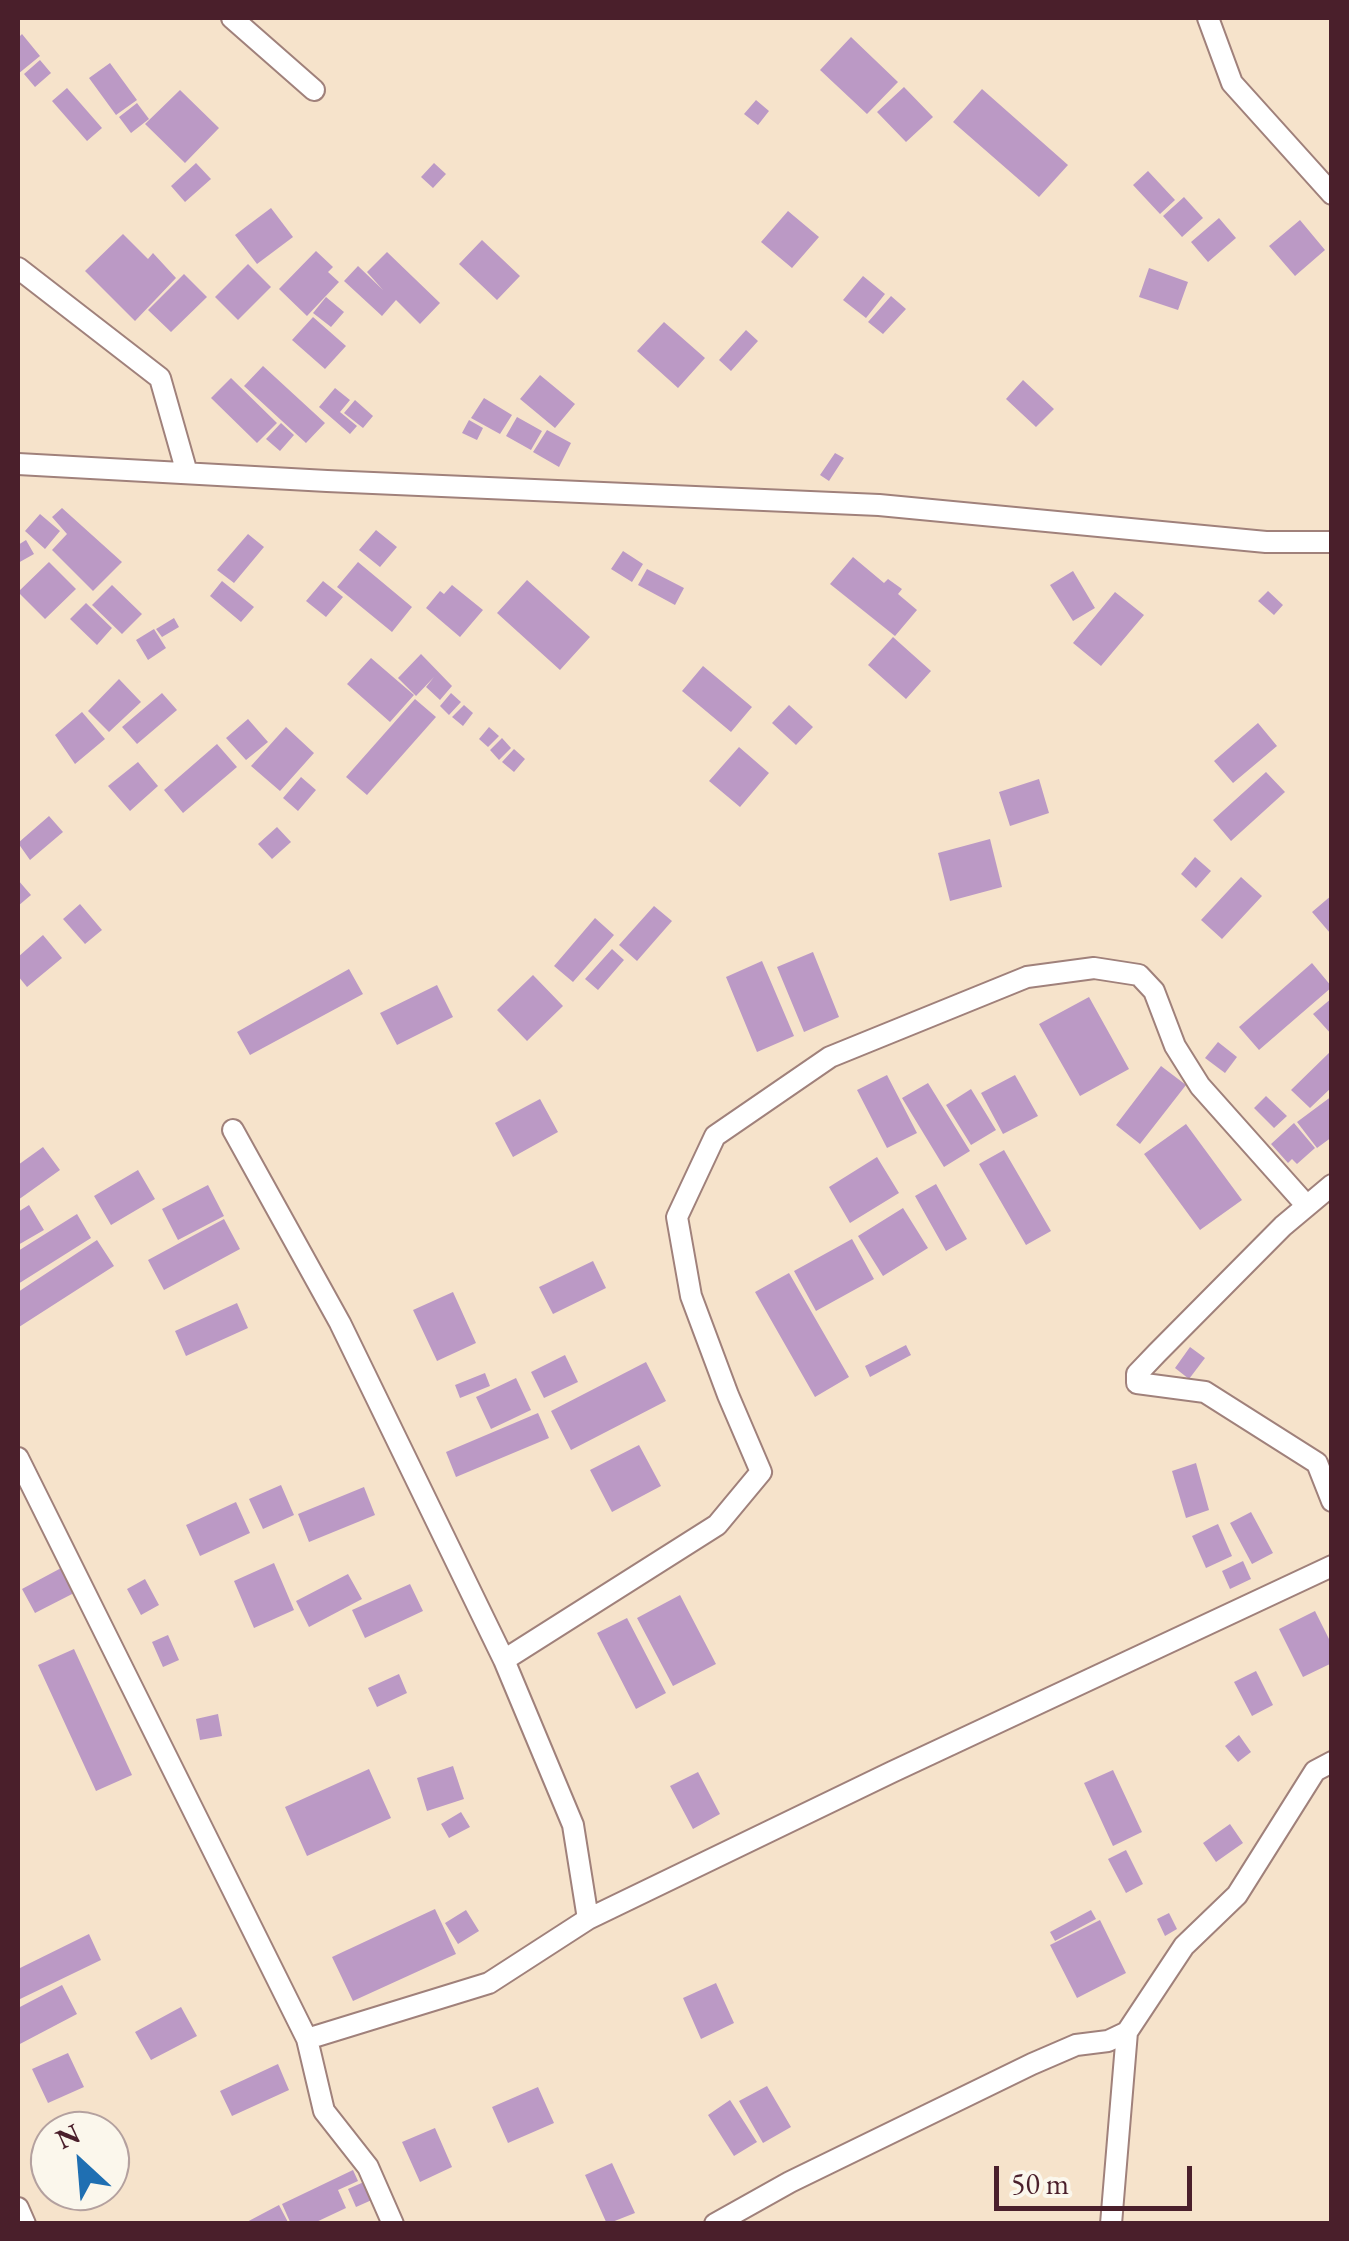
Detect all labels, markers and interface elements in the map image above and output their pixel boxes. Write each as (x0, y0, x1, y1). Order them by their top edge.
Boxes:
north arrow (30, 2111, 130, 2211)
text: N (50, 2115, 86, 2157)
scale bar (999, 2146, 1196, 2208)
text: 50 m (1011, 2164, 1069, 2203)

